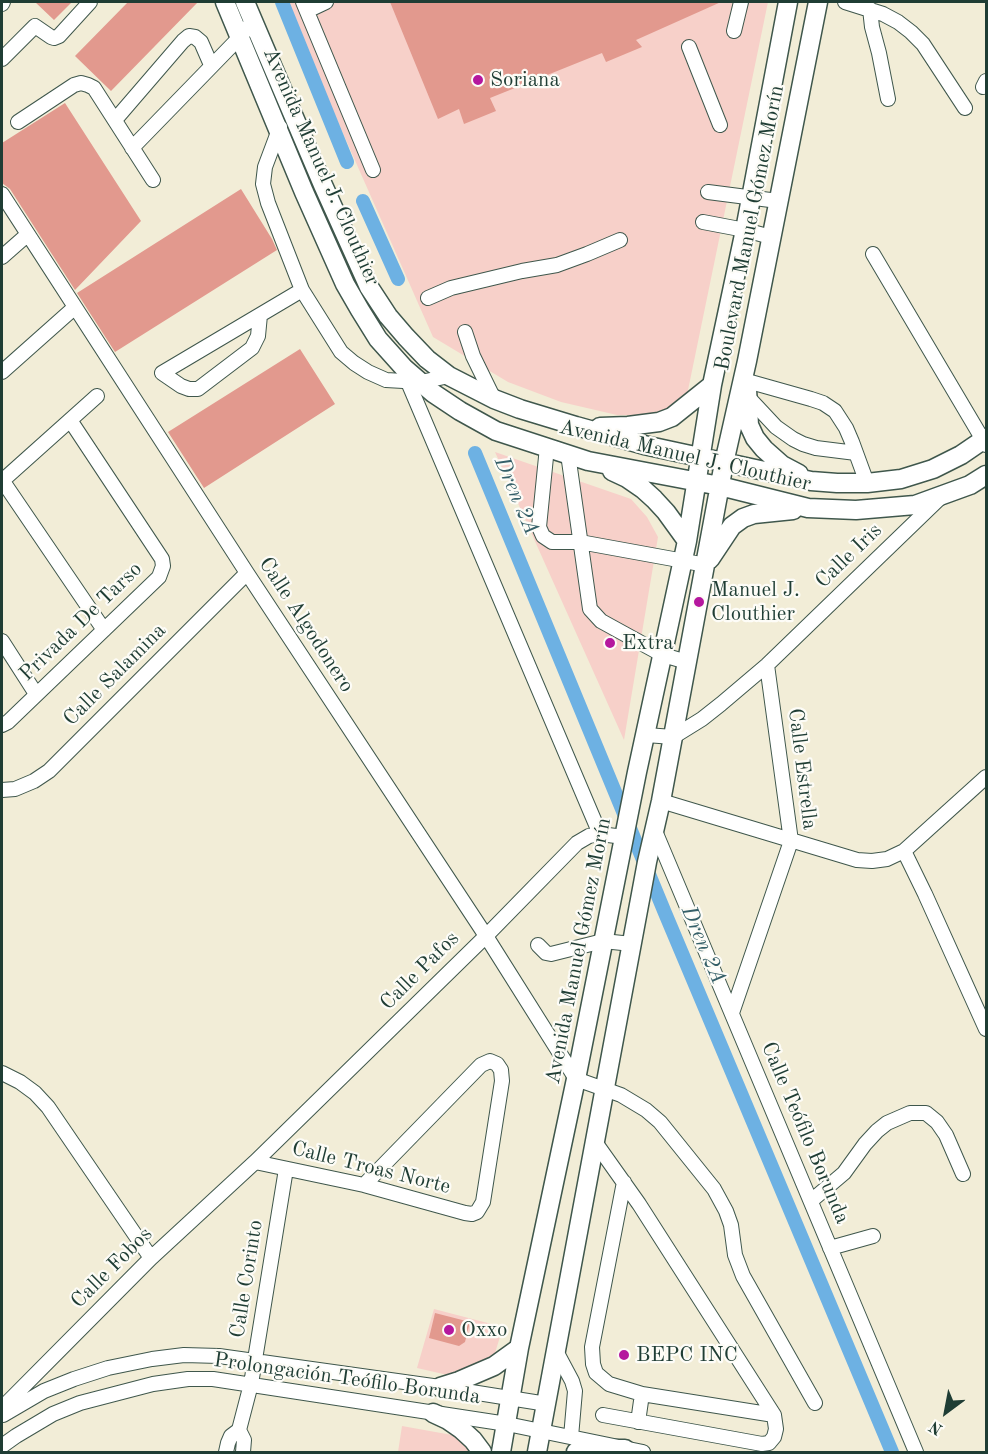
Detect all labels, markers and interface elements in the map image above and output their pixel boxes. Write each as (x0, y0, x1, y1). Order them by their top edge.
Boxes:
street label: Avenida Manuel J. Clouthier (257, 44, 385, 290)
place label: Soriana (490, 67, 560, 93)
marker: Soriana (471, 73, 485, 87)
street label: Boulevard Manuel Gómez Morín (710, 83, 790, 373)
street label: Avenida Manuel J. Clouthier (557, 415, 813, 497)
water label: Dren 2A (488, 453, 544, 539)
street label: Calle Iris (810, 518, 888, 594)
street label: Calle Algodonero (253, 553, 359, 697)
street label: Privada De Tarso (14, 557, 148, 687)
place label: Manuel J. Clouthier (711, 577, 800, 627)
marker: Manuel J. Clouthier (692, 595, 706, 609)
street label: Calle Salamina (58, 618, 172, 732)
place label: Extra (622, 630, 674, 656)
marker: Extra (603, 636, 617, 650)
street label: Calle Estrella (782, 707, 822, 831)
street label: Avenida Manuel Gómez Morín (541, 816, 617, 1086)
water label: Dren 2A (675, 902, 731, 988)
street label: Calle Pafos (375, 926, 465, 1016)
street label: Calle Teófilo Borunda (755, 1038, 855, 1228)
street label: Calle Troas Norte (289, 1136, 453, 1200)
street label: Calle Corinto (225, 1218, 269, 1340)
street label: Calle Fobos (66, 1222, 158, 1314)
place label: Oxxo (461, 1317, 507, 1343)
marker: Oxxo (442, 1323, 456, 1337)
place label: BEPC INC (636, 1342, 738, 1368)
street label: Prolongación Teófilo Borunda (212, 1348, 482, 1410)
marker: BEPC INC (617, 1348, 631, 1362)
north arrow (916, 1382, 976, 1442)
text: N (927, 1417, 946, 1437)

